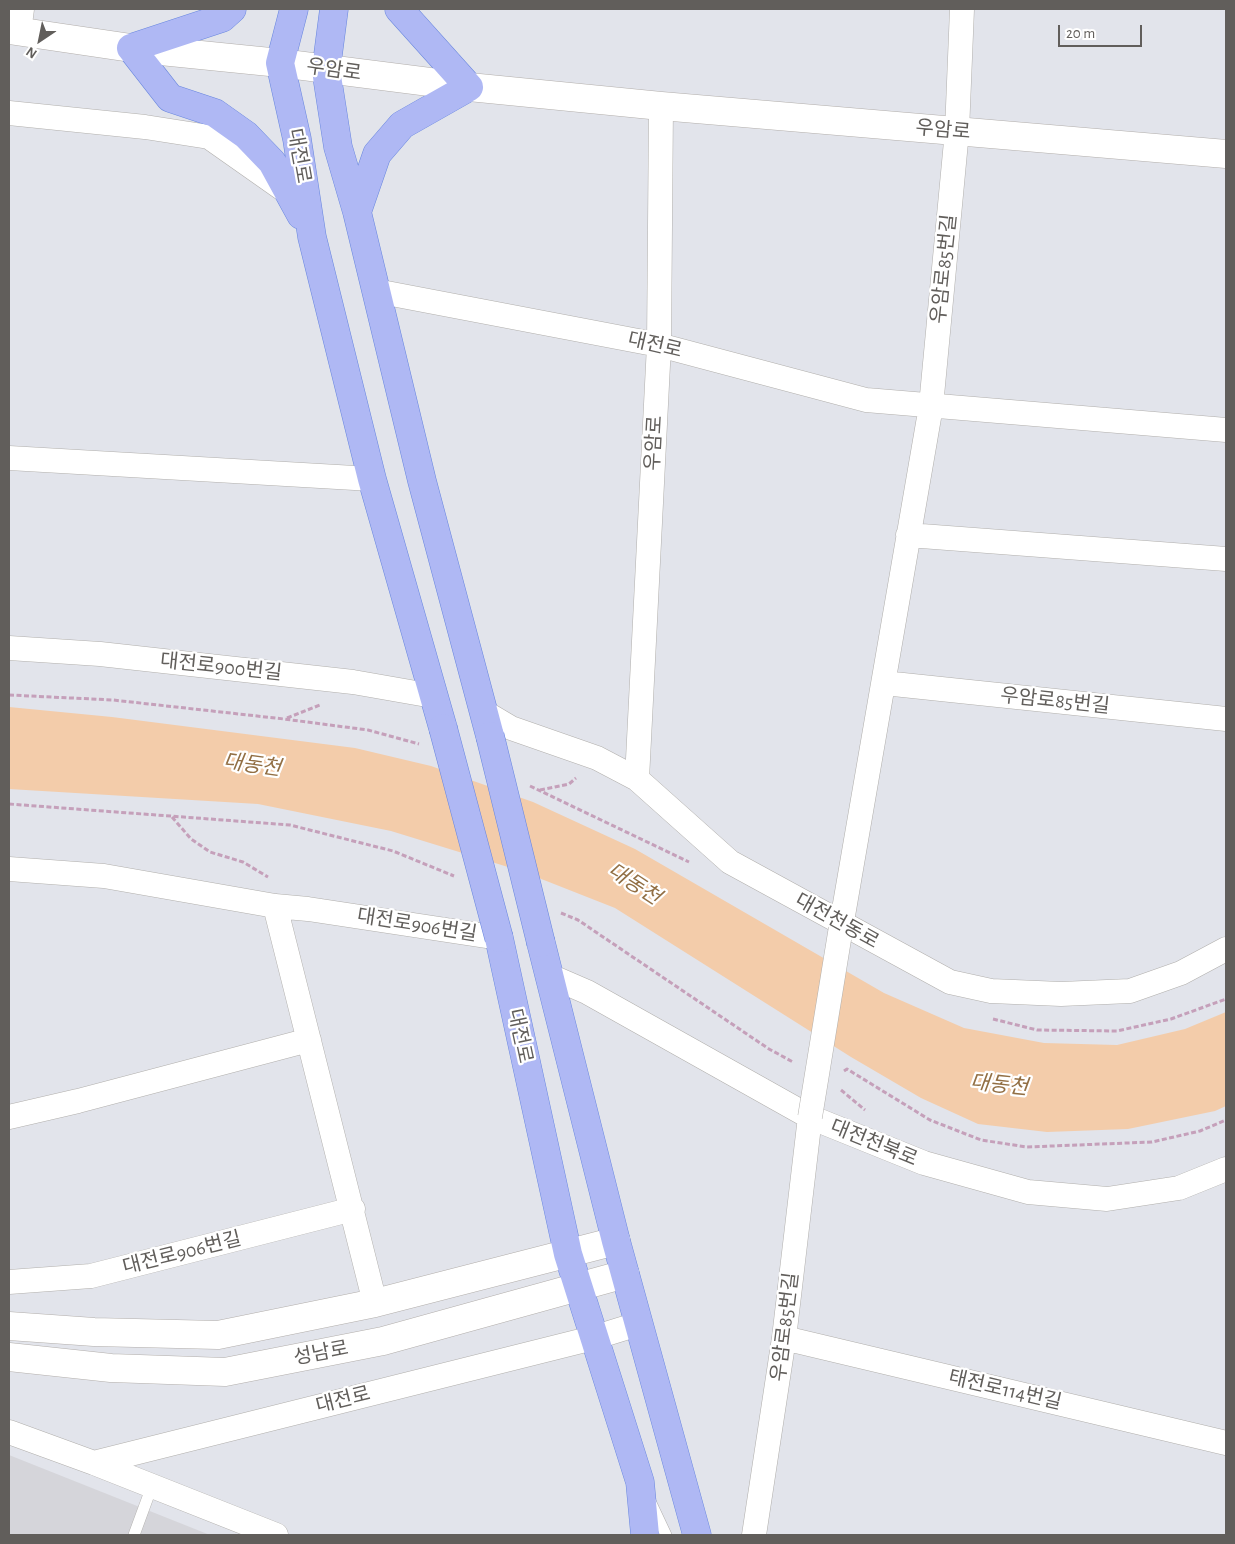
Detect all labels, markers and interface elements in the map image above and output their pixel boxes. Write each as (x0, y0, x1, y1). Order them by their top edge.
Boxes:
north arrow (15, 15, 65, 65)
scale bar (1060, 15, 1144, 47)
text: 20 m (1066, 26, 1095, 41)
text: N (24, 44, 40, 61)
street label: 우암로 (305, 54, 363, 86)
street label: 우암로 (914, 116, 972, 144)
street label: 대전로 (282, 127, 316, 185)
street label: 우암로85번길 (926, 213, 962, 325)
street label: 대전로 (625, 327, 685, 363)
street label: 우암로 (641, 415, 667, 471)
street label: 대전로900번길 (159, 649, 283, 685)
street label: 우암로85번길 (999, 683, 1111, 719)
water label: 대동천 (222, 748, 282, 782)
water label: 대동천 (603, 858, 665, 910)
street label: 대전천동로 (791, 888, 883, 954)
street label: 대전로906번길 (355, 904, 479, 946)
street label: 대전로 (503, 1007, 537, 1065)
water label: 대동천 (969, 1069, 1029, 1101)
street label: 대전천북로 (827, 1115, 921, 1171)
street label: 대전로906번길 (120, 1227, 244, 1279)
street label: 우암로85번길 (766, 1271, 804, 1383)
street label: 성남로 (292, 1336, 350, 1370)
street label: 태전로114번길 (946, 1365, 1064, 1415)
street label: 대전로 (313, 1382, 373, 1418)

